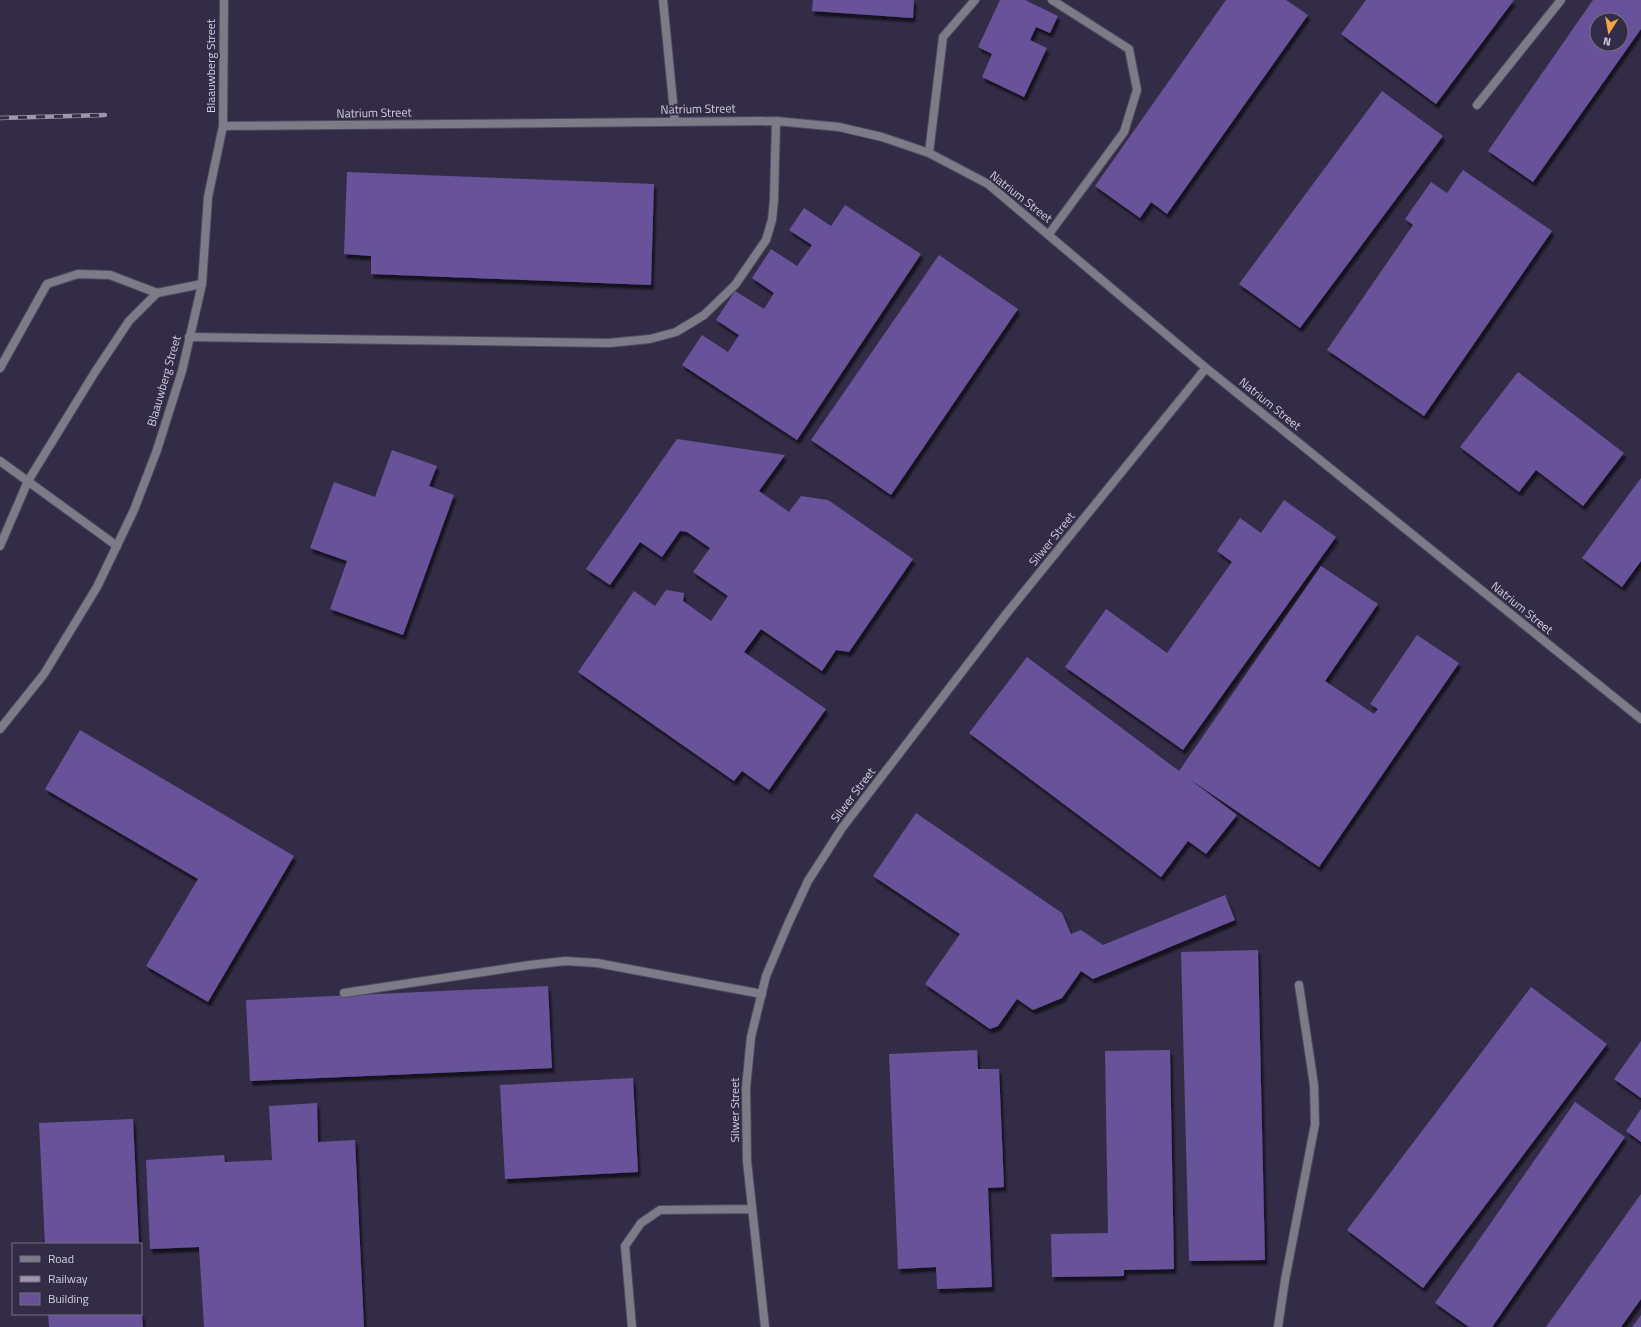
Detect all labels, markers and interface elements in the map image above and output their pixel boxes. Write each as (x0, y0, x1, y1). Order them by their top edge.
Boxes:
north arrow (1589, 12, 1629, 52)
street label: Blaauwberg Street (201, 18, 220, 113)
text: N (1602, 33, 1612, 50)
street label: Natrium Street (660, 98, 736, 119)
street label: Natrium Street (336, 102, 412, 123)
street label: Natrium Street (986, 166, 1057, 228)
street label: Blaauwberg Street (141, 332, 186, 429)
street label: Natrium Street (1235, 373, 1306, 435)
street label: Silwer Street (1024, 507, 1080, 570)
street label: Natrium Street (1487, 577, 1558, 639)
street label: Silwer Street (826, 762, 880, 826)
street label: Silwer Street (725, 1077, 744, 1142)
legend (12, 1243, 142, 1315)
text: Road (48, 1249, 74, 1268)
text: Railway (48, 1269, 88, 1288)
text: Building (48, 1289, 89, 1308)

